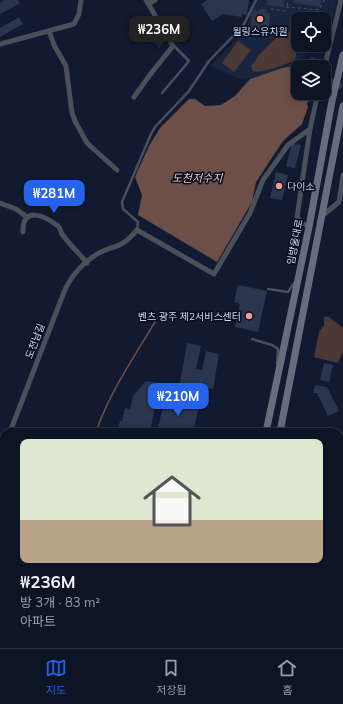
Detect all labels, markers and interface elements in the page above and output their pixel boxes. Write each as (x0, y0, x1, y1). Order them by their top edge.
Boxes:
map controls (291, 12, 331, 100)
button: locate (291, 12, 331, 52)
marker: 윌링스유치원 (255, 14, 265, 24)
pin: ₩236M (131, 16, 187, 50)
text: ₩236M (138, 21, 180, 37)
place label: 윌링스유치원 (232, 25, 288, 38)
button: layers (291, 60, 331, 100)
water label: 도천저수지 (172, 171, 223, 185)
pin: ₩281M (26, 180, 82, 214)
place label: 다이소 (287, 180, 315, 193)
marker: 다이소 (274, 181, 284, 191)
text: ₩281M (33, 185, 75, 201)
street label: 임방울대로 (284, 218, 306, 266)
place label: 벤츠 광주 제2서비스센터 (138, 310, 241, 323)
marker: 벤츠 광주 제2서비스센터 (244, 311, 254, 321)
street label: 도천남길 (22, 321, 48, 361)
pin: ₩210M (150, 383, 206, 417)
text: ₩210M (157, 388, 199, 404)
icon: home (136, 465, 208, 537)
text: ₩236M (20, 571, 76, 592)
text: 방 3개 · 83 m² (20, 594, 100, 610)
text: 아파트 (20, 613, 56, 629)
tab: 지도 (45, 657, 67, 697)
tab: 저장됨 (156, 657, 187, 697)
tab: 홈 (276, 657, 298, 697)

